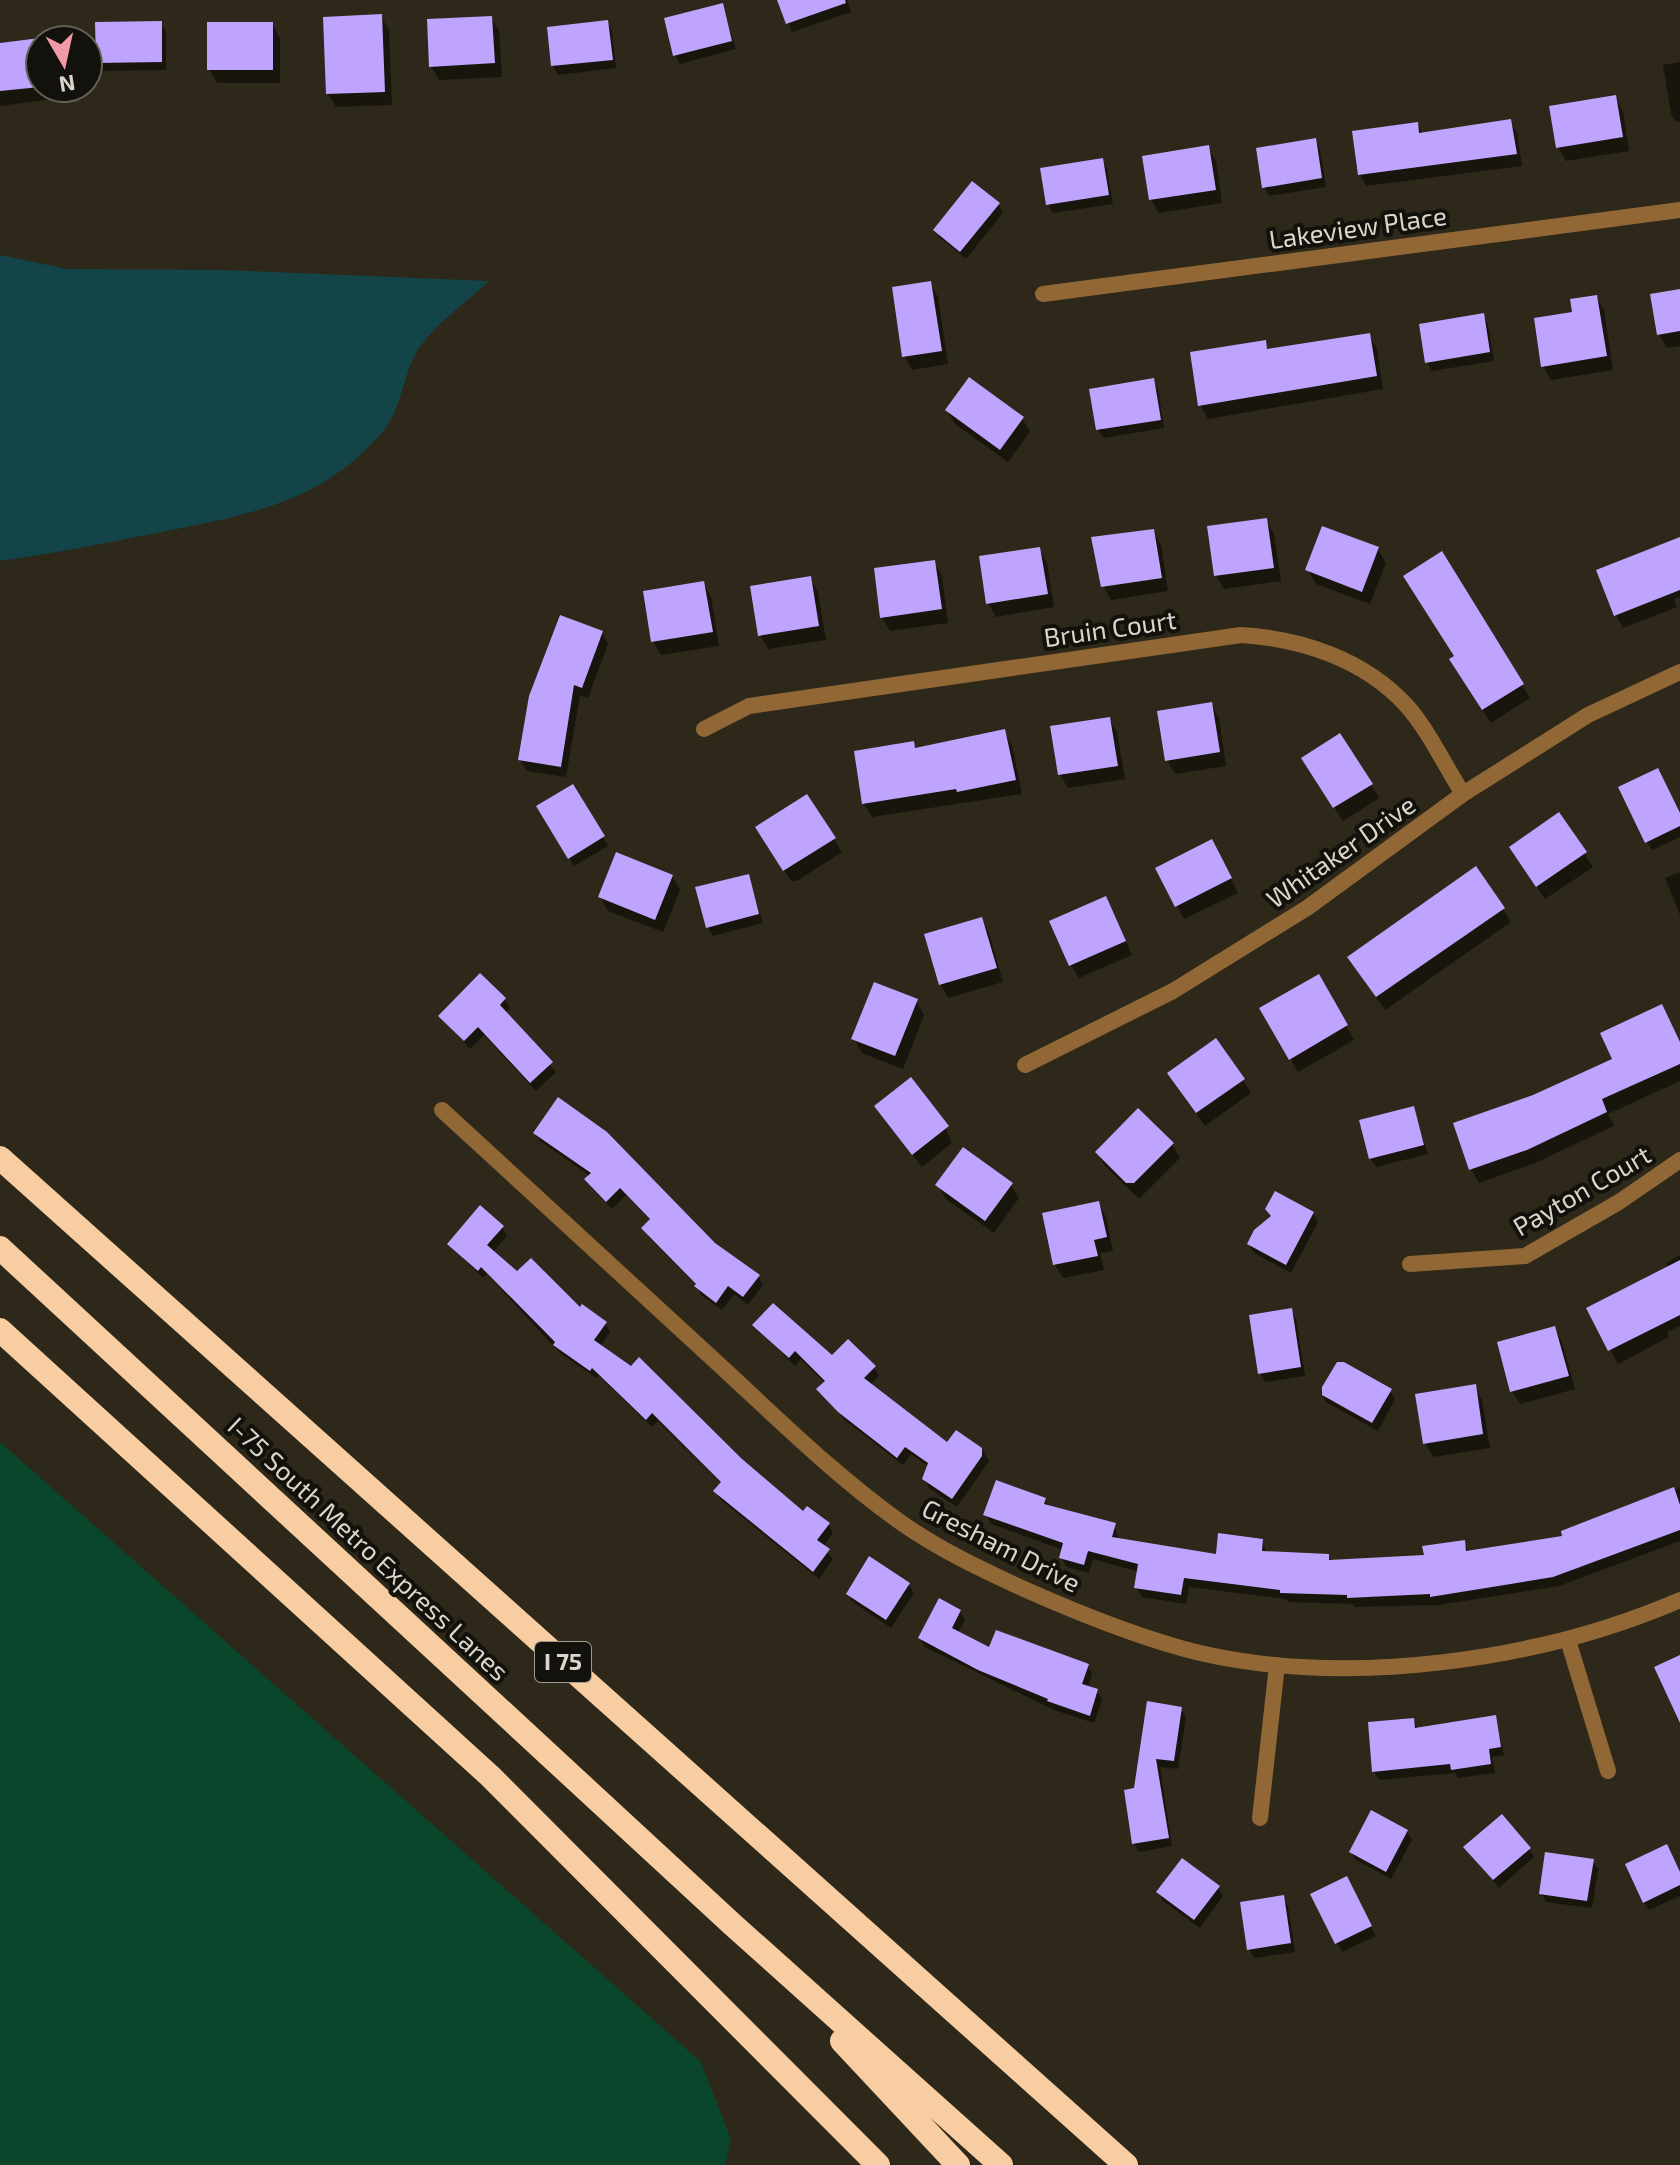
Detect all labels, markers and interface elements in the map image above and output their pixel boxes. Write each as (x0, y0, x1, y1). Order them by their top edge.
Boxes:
north arrow (24, 24, 104, 104)
text: N (57, 71, 77, 99)
street label: Lakeview Place (1267, 199, 1449, 254)
street label: Bruin Court (1042, 603, 1178, 652)
street label: Whitaker Drive (1260, 788, 1421, 914)
street label: Payton Court (1507, 1138, 1656, 1242)
street label: I-75 South Metro Express Lanes (222, 1410, 516, 1686)
street label: Gresham Drive (917, 1492, 1086, 1598)
road number: I 75 (535, 1642, 591, 1682)

